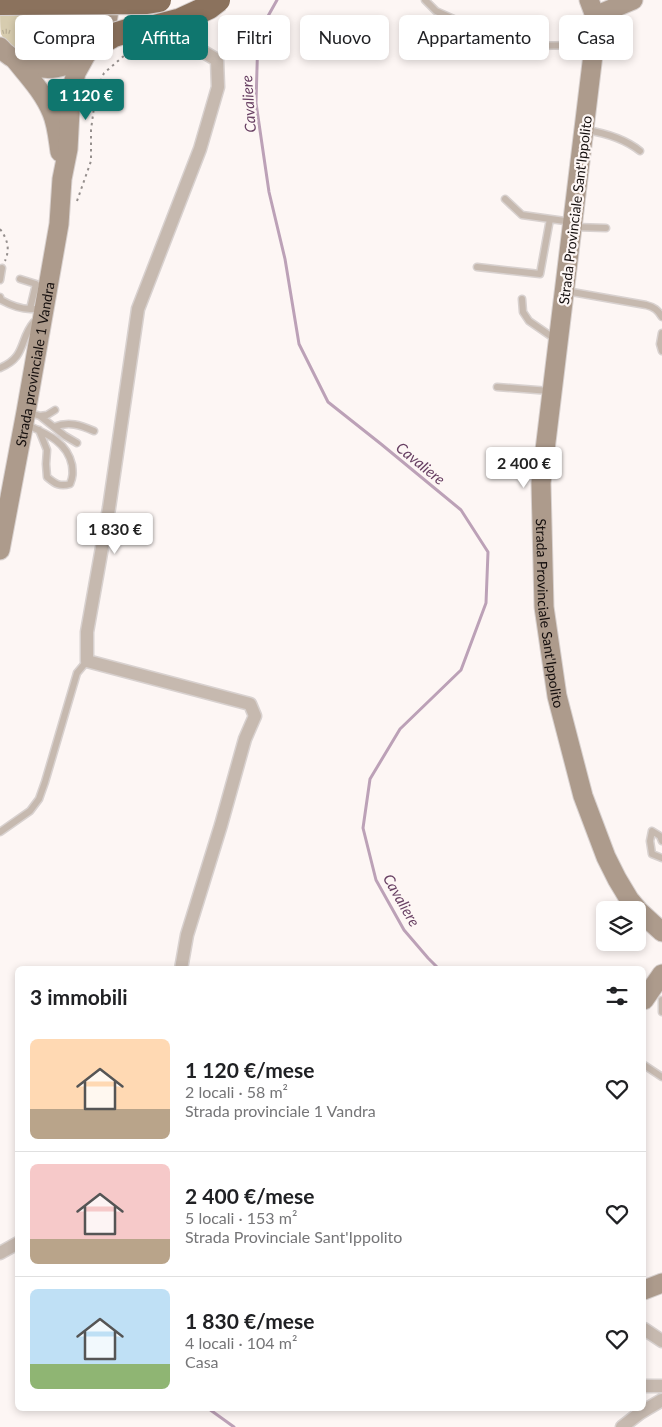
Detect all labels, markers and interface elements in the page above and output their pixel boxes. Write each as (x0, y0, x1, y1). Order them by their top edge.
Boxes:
chip: Compra (15, 15, 113, 60)
chip: Affitta (123, 15, 208, 60)
chip: Filtri (218, 15, 290, 60)
chip: Nuovo (300, 15, 389, 60)
chip: Appartamento (399, 15, 549, 60)
chip: Casa (559, 15, 633, 60)
water label: Cavaliere (237, 75, 259, 133)
pin: 1 120 € (40, 78, 132, 121)
text: 1 120 € (59, 85, 113, 104)
street label: Strada Provinciale Sant'Ippolito (555, 115, 595, 305)
street label: Strada provinciale 1 Vandra (11, 280, 57, 448)
water label: Cavaliere (393, 438, 449, 488)
pin: 2 400 € (478, 446, 570, 489)
text: 2 400 € (497, 453, 551, 472)
pin: 1 830 € (69, 512, 161, 555)
street label: Strada Provinciale Sant'Ippolito (533, 518, 568, 710)
text: 1 830 € (88, 519, 142, 538)
water label: Cavaliere (380, 871, 424, 929)
map controls (596, 901, 646, 951)
button: layers (596, 901, 646, 951)
icon: filters (603, 982, 631, 1010)
text: 3 immobili (30, 984, 128, 1009)
text: 1 120 €/mese (185, 1057, 315, 1082)
icon: home (70, 1059, 130, 1119)
icon: heart (603, 1075, 631, 1103)
text: 2 locali · 58 m² (185, 1082, 288, 1101)
text: Strada provinciale 1 Vandra (185, 1101, 376, 1120)
text: 2 400 €/mese (185, 1183, 315, 1208)
icon: home (70, 1184, 130, 1244)
icon: heart (603, 1200, 631, 1228)
text: 5 locali · 153 m² (185, 1208, 297, 1227)
text: Strada Provinciale Sant'Ippolito (185, 1227, 402, 1246)
text: 1 830 €/mese (185, 1308, 315, 1333)
icon: home (70, 1309, 130, 1369)
icon: heart (603, 1325, 631, 1353)
text: 4 locali · 104 m² (185, 1333, 297, 1352)
text: Casa (185, 1352, 219, 1371)

